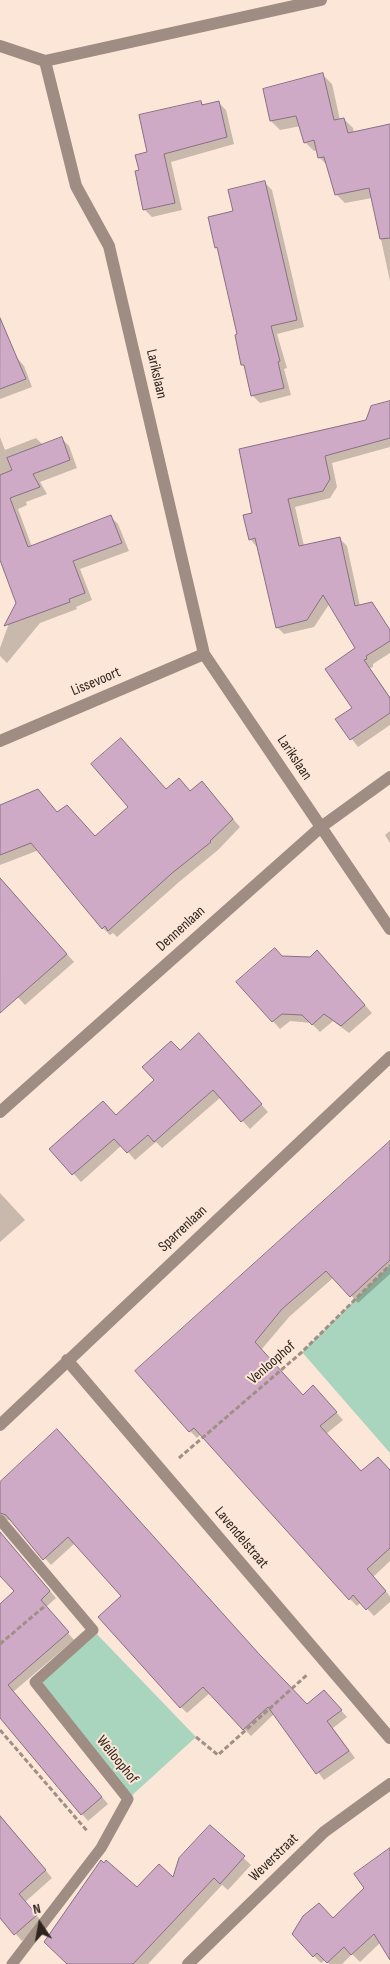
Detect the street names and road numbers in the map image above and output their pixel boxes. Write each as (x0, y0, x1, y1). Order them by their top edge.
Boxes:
street label: Larikslaan (142, 348, 170, 400)
street label: Lissevoort (69, 664, 123, 700)
street label: Larikslaan (273, 732, 315, 784)
street label: Dennenlaan (153, 902, 209, 956)
street label: Sparrenlaan (155, 1202, 211, 1256)
street label: Venloophof (245, 1337, 299, 1389)
street label: Lavendelstraat (210, 1504, 272, 1572)
street label: Weiloophof (92, 1732, 142, 1788)
street label: Weverstraat (246, 1830, 302, 1886)

